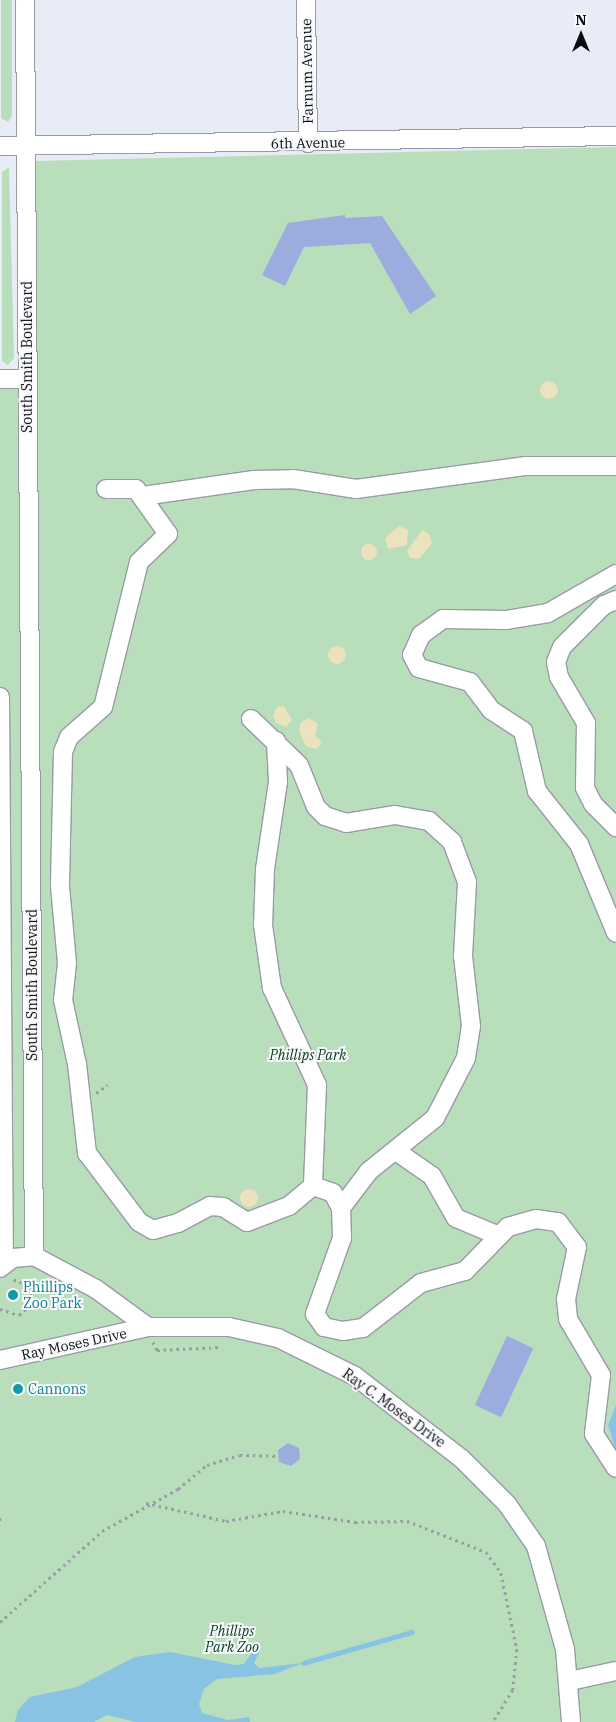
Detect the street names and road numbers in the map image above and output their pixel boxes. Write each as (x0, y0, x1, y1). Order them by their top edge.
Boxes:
street label: Farnum Avenue (298, 18, 316, 124)
street label: 6th Avenue (271, 134, 345, 152)
street label: South Smith Boulevard (19, 281, 35, 433)
street label: South Smith Boulevard (24, 909, 40, 1061)
street label: Ray Moses Drive (20, 1325, 128, 1363)
street label: Ray C. Moses Drive (339, 1365, 449, 1451)

